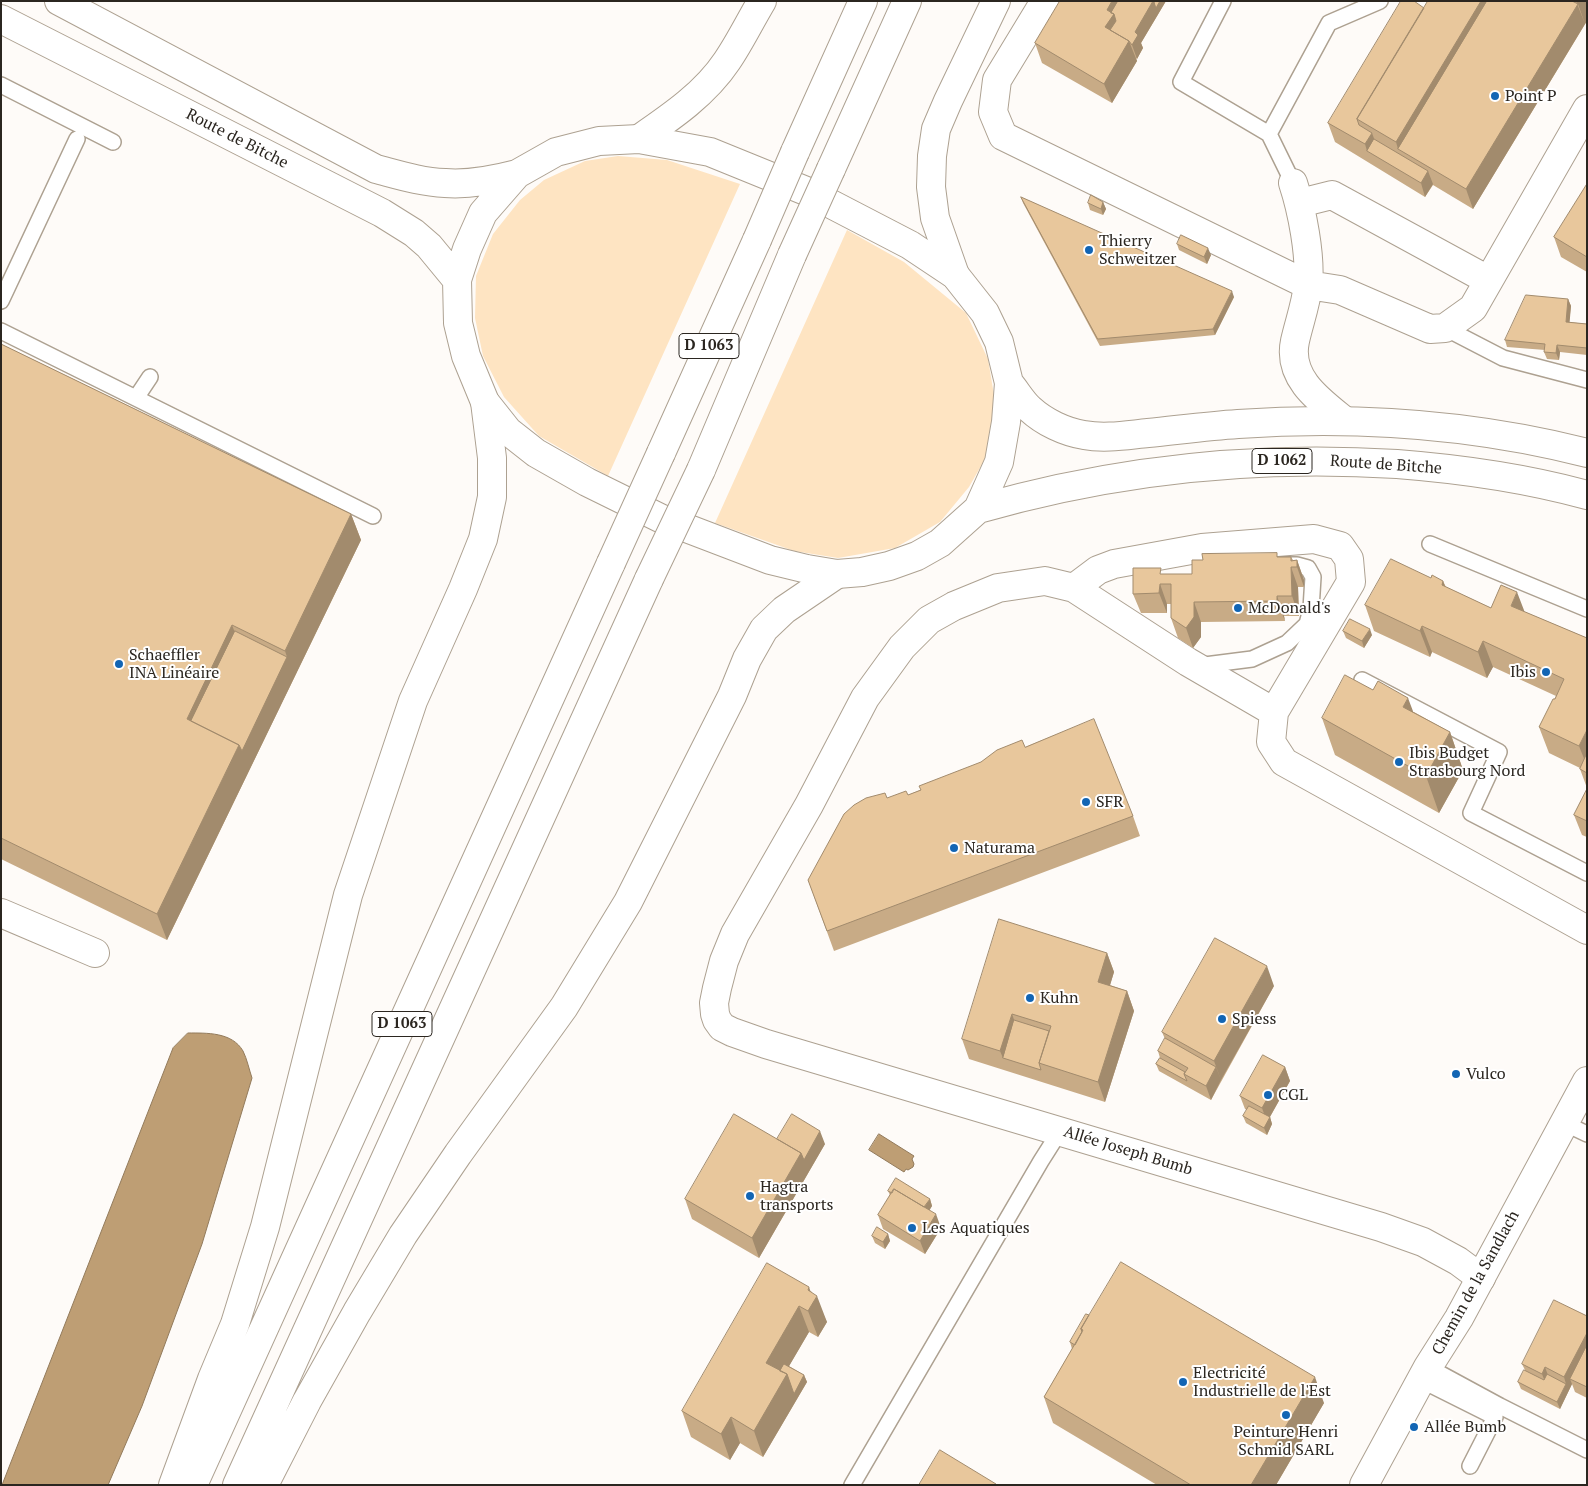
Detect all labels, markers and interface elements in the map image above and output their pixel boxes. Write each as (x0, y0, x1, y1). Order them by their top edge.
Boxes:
place label: Point P (1505, 86, 1557, 106)
marker: Point P (1489, 90, 1501, 102)
street label: Route de Bitche (183, 105, 291, 173)
place label: Thierry Schweitzer (1099, 231, 1176, 269)
marker: Thierry Schweitzer (1083, 244, 1095, 256)
road number: D 1063 (679, 334, 739, 358)
road number: D 1062 (1252, 448, 1312, 474)
street label: Route de Bitche (1329, 452, 1443, 478)
place label: McDonald's (1248, 598, 1331, 618)
marker: McDonald's (1232, 602, 1244, 614)
place label: Schaeffler INA Linéaire (129, 645, 219, 683)
marker: Schaeffler INA Linéaire (113, 658, 125, 670)
place label: Ibis (1510, 662, 1536, 682)
marker: Ibis (1540, 666, 1552, 678)
place label: Ibis Budget Strasbourg Nord (1409, 743, 1525, 781)
marker: Ibis Budget Strasbourg Nord (1393, 756, 1405, 768)
place label: SFR (1096, 792, 1123, 812)
marker: SFR (1080, 796, 1092, 808)
place label: Naturama (964, 838, 1035, 858)
marker: Naturama (948, 842, 960, 854)
place label: Kuhn (1040, 988, 1078, 1008)
marker: Kuhn (1024, 992, 1036, 1004)
place label: Spiess (1232, 1009, 1276, 1029)
road number: D 1063 (372, 1012, 432, 1036)
marker: Spiess (1216, 1013, 1228, 1025)
place label: Vulco (1466, 1064, 1506, 1084)
marker: Vulco (1450, 1068, 1462, 1080)
place label: CGL (1278, 1085, 1308, 1105)
marker: CGL (1262, 1089, 1274, 1101)
street label: Allée Joseph Bumb (1061, 1122, 1195, 1180)
place label: Hagtra transports (760, 1177, 834, 1215)
marker: Hagtra transports (744, 1190, 756, 1202)
street label: Chemin de la Sandlach (1428, 1207, 1524, 1359)
place label: Les Aquatiques (922, 1218, 1030, 1238)
marker: Les Aquatiques (906, 1222, 918, 1234)
place label: Electricité Industrielle de l'Est (1193, 1363, 1331, 1401)
marker: Electricité Industrielle de l'Est (1177, 1376, 1189, 1388)
marker: Peinture Henri Schmid SARL (1280, 1409, 1292, 1421)
place label: Allée Bumb (1424, 1417, 1506, 1437)
marker: Allée Bumb (1408, 1421, 1420, 1433)
place label: Peinture Henri Schmid SARL (1234, 1422, 1338, 1460)

